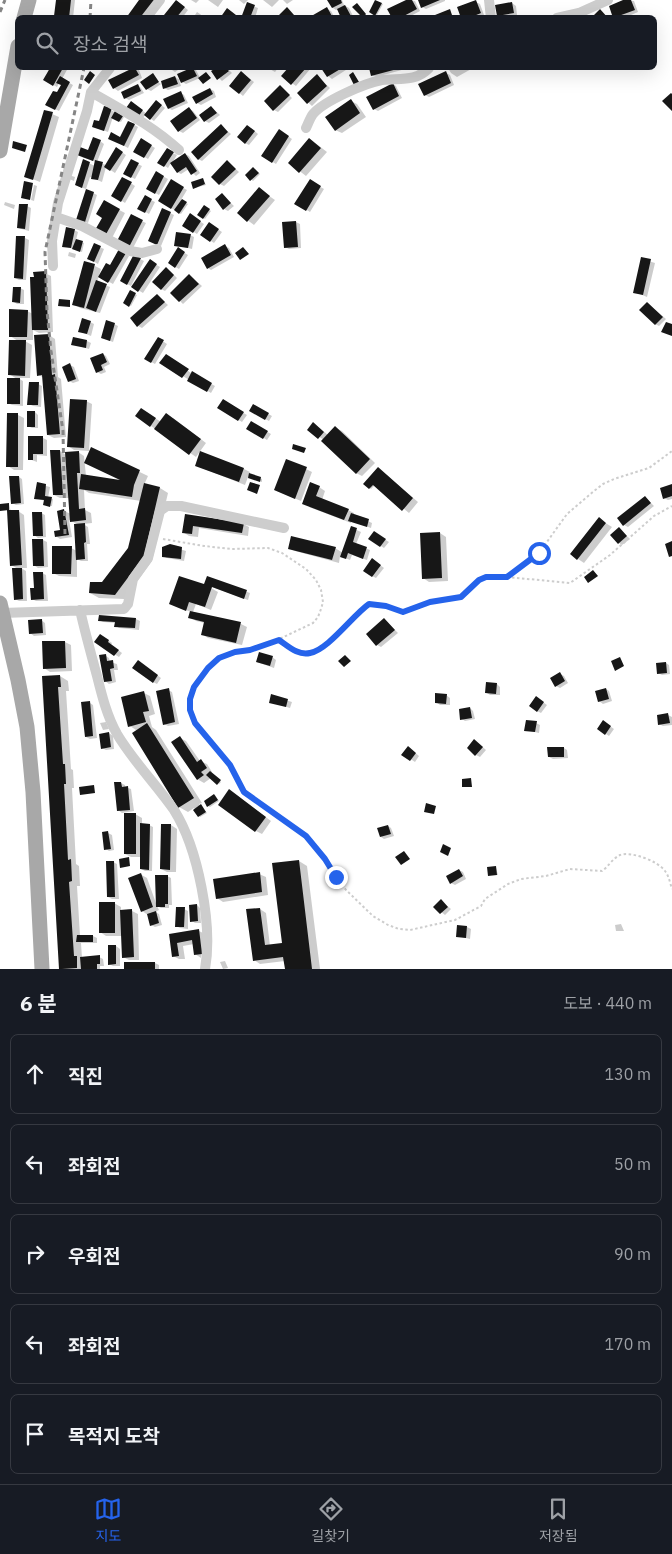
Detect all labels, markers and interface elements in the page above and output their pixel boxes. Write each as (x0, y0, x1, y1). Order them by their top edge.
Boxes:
search box (15, 15, 657, 70)
icon: search (33, 29, 61, 57)
text: 장소 검색 (73, 32, 147, 56)
route start (528, 542, 551, 565)
route end (325, 866, 348, 889)
text: 6 분 (20, 989, 57, 1017)
text: 도보 · 440 m (563, 993, 652, 1013)
icon: ahead (21, 1060, 49, 1088)
text: 직진 (68, 1064, 103, 1088)
text: 130 m (604, 1064, 651, 1084)
icon: left (21, 1150, 49, 1178)
text: 좌회전 (68, 1154, 120, 1178)
text: 50 m (614, 1154, 651, 1174)
icon: right (21, 1240, 49, 1268)
text: 우회전 (68, 1244, 120, 1268)
text: 90 m (614, 1244, 651, 1264)
icon: left (21, 1330, 49, 1358)
text: 좌회전 (68, 1334, 120, 1358)
text: 170 m (604, 1334, 651, 1354)
icon: arrive (21, 1420, 49, 1448)
text: 목적지 도착 (68, 1424, 160, 1448)
tab: 지도 (94, 1495, 122, 1545)
tab: 길찾기 (311, 1495, 350, 1545)
tab: 저장됨 (539, 1495, 578, 1545)

